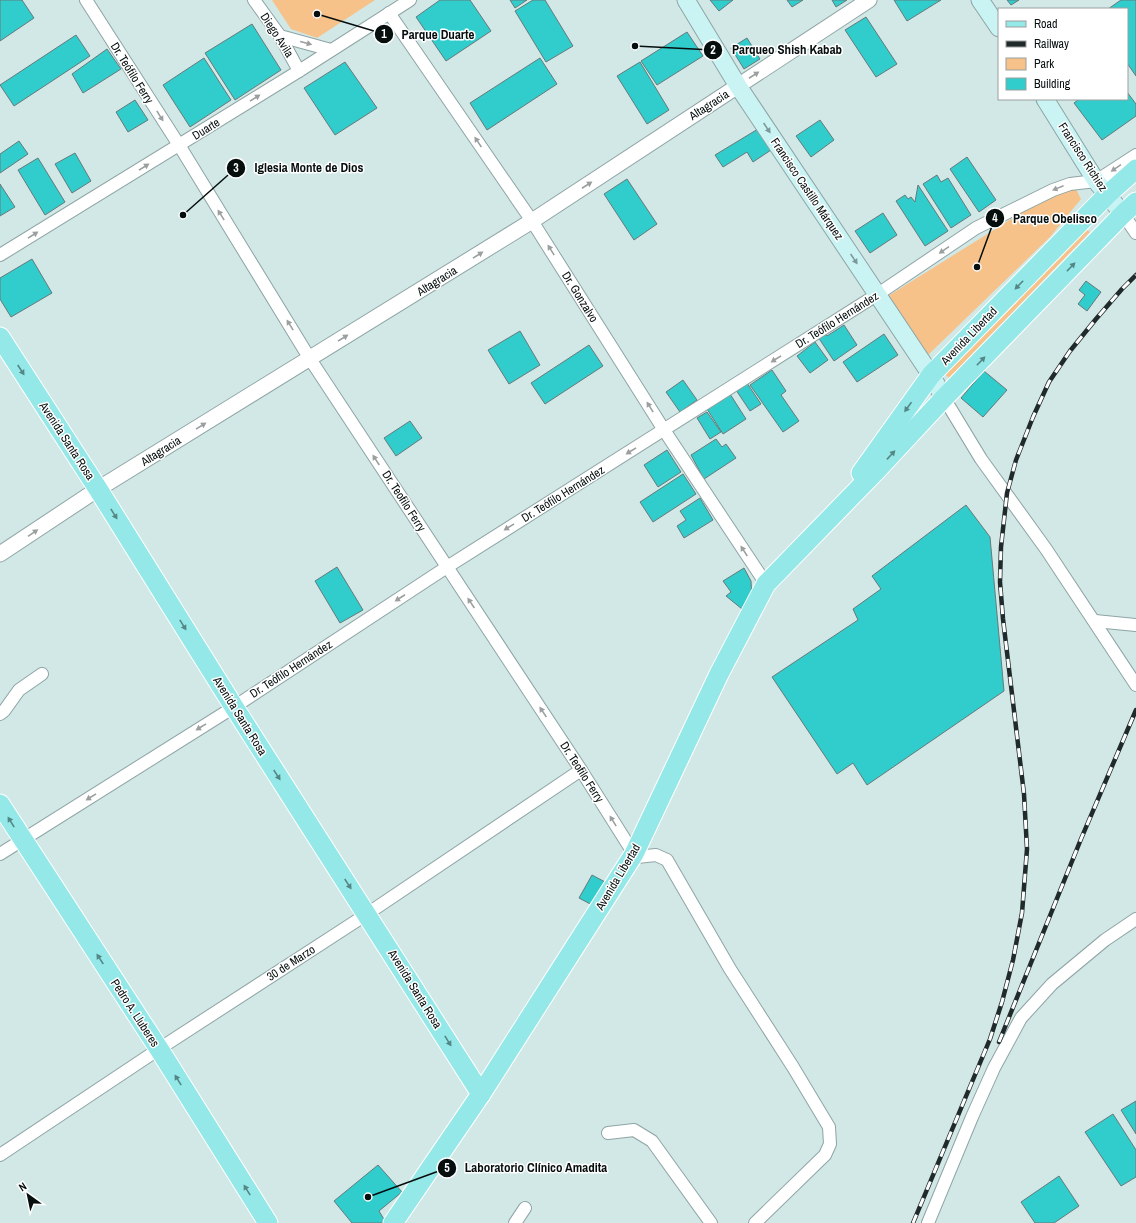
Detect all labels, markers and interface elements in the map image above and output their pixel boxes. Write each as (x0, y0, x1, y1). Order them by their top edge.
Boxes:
legend (998, 8, 1128, 100)
street label: Diego Avila (257, 10, 298, 61)
text: Road (1034, 16, 1058, 32)
callout: Parque Duarte (374, 22, 483, 47)
text: 1 (381, 26, 387, 42)
text: Parque Duarte (402, 26, 474, 43)
text: Railway (1034, 36, 1069, 52)
callout: Parqueo Shish Kabab (703, 37, 850, 62)
street label: Dr. Teófilo Ferry (107, 39, 157, 107)
one-way arrow (300, 40, 312, 46)
text: Parqueo Shish Kabab (732, 41, 842, 58)
text: 2 (710, 42, 716, 58)
text: Park (1034, 56, 1054, 72)
one-way arrow (749, 71, 760, 79)
text: Building (1034, 76, 1071, 92)
street label: Altagracia (685, 86, 732, 124)
one-way arrow (249, 95, 261, 102)
one-way arrow (156, 110, 163, 122)
street label: Duarte (189, 114, 223, 144)
street label: Francisco Richiez (1055, 119, 1111, 195)
one-way arrow (763, 122, 770, 134)
street label: Francisco Castillo Márquez (767, 135, 847, 243)
one-way arrow (474, 137, 482, 148)
callout: Iglesia Monte de Dios (226, 155, 371, 180)
text: Iglesia Monte de Dios (254, 159, 364, 176)
text: 3 (233, 160, 239, 176)
one-way arrow (138, 163, 150, 170)
one-way arrow (1111, 164, 1121, 172)
one-way arrow (582, 181, 593, 189)
one-way arrow (1052, 186, 1064, 192)
callout: Parque Obelisco (985, 205, 1106, 230)
one-way arrow (218, 209, 225, 221)
text: 4 (992, 210, 998, 226)
text: Parque Obelisco (1013, 210, 1097, 227)
one-way arrow (27, 231, 39, 238)
one-way arrow (547, 244, 554, 256)
one-way arrow (939, 246, 949, 254)
one-way arrow (473, 251, 483, 259)
one-way arrow (850, 254, 858, 264)
street label: Altagracia (413, 262, 460, 300)
one-way arrow (1067, 262, 1076, 272)
street label: Dr. Gonzalvo (558, 269, 602, 325)
one-way arrow (1014, 280, 1024, 290)
street label: Dr. Teófilo Hernández (792, 288, 882, 352)
street label: Avenida Libertad (937, 304, 1001, 369)
one-way arrow (286, 319, 293, 331)
one-way arrow (338, 334, 348, 342)
one-way arrow (771, 355, 781, 363)
one-way arrow (976, 356, 986, 366)
one-way arrow (17, 364, 25, 375)
street label: Avenida Santa Rosa (35, 398, 99, 484)
one-way arrow (904, 401, 913, 412)
one-way arrow (646, 402, 654, 413)
one-way arrow (195, 422, 207, 429)
street label: Altagracia (137, 432, 184, 470)
one-way arrow (625, 447, 637, 454)
one-way arrow (887, 450, 896, 460)
one-way arrow (373, 454, 380, 465)
street label: Dr. Teófilo Hernández (518, 462, 608, 526)
street label: Dr. Teofilo Ferry (378, 468, 430, 534)
one-way arrow (110, 509, 117, 520)
one-way arrow (503, 524, 515, 531)
one-way arrow (27, 529, 38, 537)
one-way arrow (740, 546, 748, 557)
one-way arrow (394, 594, 406, 601)
one-way arrow (467, 598, 475, 609)
one-way arrow (179, 619, 186, 631)
street label: Dr. Teófilo Hernández (247, 636, 335, 702)
street label: Avenida Santa Rosa (209, 673, 271, 759)
one-way arrow (539, 707, 547, 717)
one-way arrow (195, 724, 206, 731)
street label: Dr. Teofilo Ferry (556, 739, 608, 805)
one-way arrow (274, 769, 281, 781)
one-way arrow (86, 793, 96, 801)
one-way arrow (610, 815, 617, 827)
one-way arrow (8, 816, 15, 828)
street label: Avenida Libertad (591, 841, 644, 914)
one-way arrow (344, 879, 352, 889)
street label: 30 de Marzo (264, 941, 318, 985)
street label: Avenida Santa Rosa (384, 946, 446, 1032)
one-way arrow (96, 954, 104, 964)
street label: Pedro A. Lluberes (107, 976, 163, 1050)
one-way arrow (444, 1036, 452, 1046)
one-way arrow (174, 1075, 182, 1085)
callout: Laboratorio Clínico Amadita (437, 1155, 616, 1180)
text: Laboratorio Clínico Amadita (465, 1159, 607, 1176)
text: 5 (444, 1160, 450, 1176)
north arrow (8, 1175, 48, 1215)
text: N (16, 1179, 29, 1194)
one-way arrow (243, 1185, 251, 1195)

